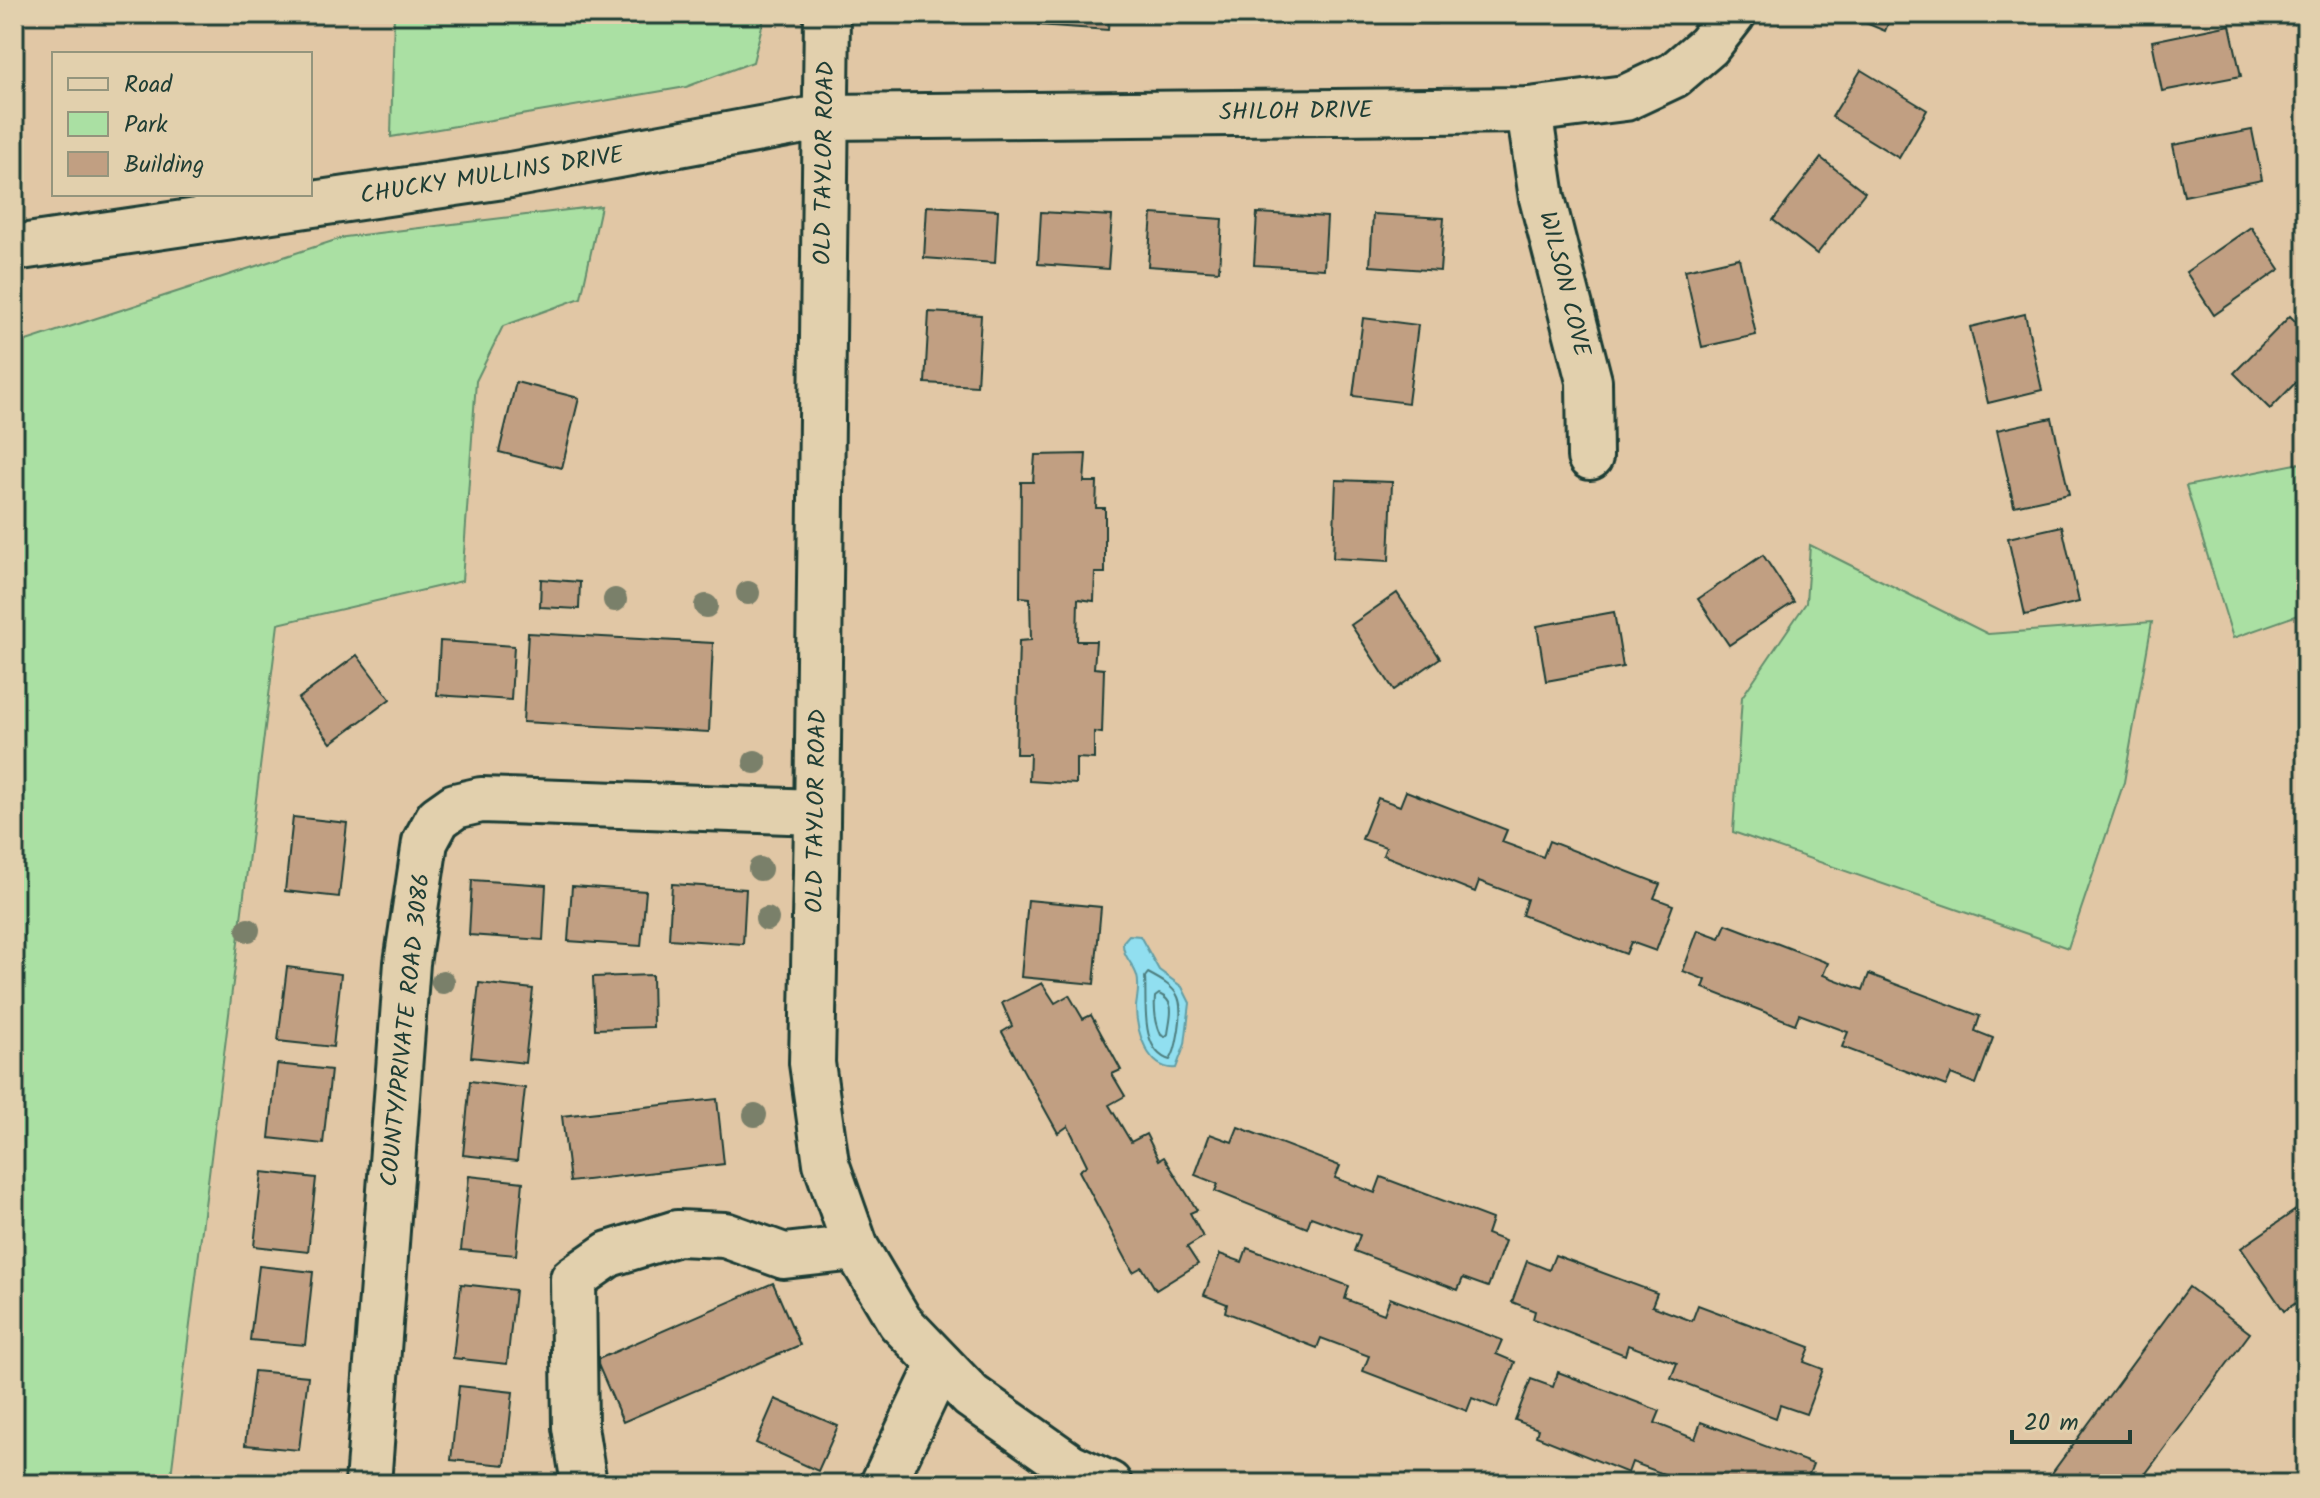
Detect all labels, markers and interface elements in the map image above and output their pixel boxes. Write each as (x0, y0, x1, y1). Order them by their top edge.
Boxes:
legend (52, 52, 312, 196)
street label: OLD TAYLOR ROAD (804, 60, 846, 266)
text: Road (124, 66, 173, 105)
street label: SHILOH DRIVE (1219, 91, 1374, 133)
text: Park (124, 106, 168, 145)
street label: CHUCKY MULLINS DRIVE (358, 136, 627, 216)
text: Building (124, 146, 204, 185)
street label: WILSON COVE (1527, 207, 1601, 362)
street label: OLD TAYLOR ROAD (796, 708, 838, 914)
street label: COUNTY/PRIVATE ROAD 3086 (370, 871, 442, 1189)
scale bar (2012, 1394, 2130, 1444)
text: 20 m (2024, 1404, 2079, 1443)

